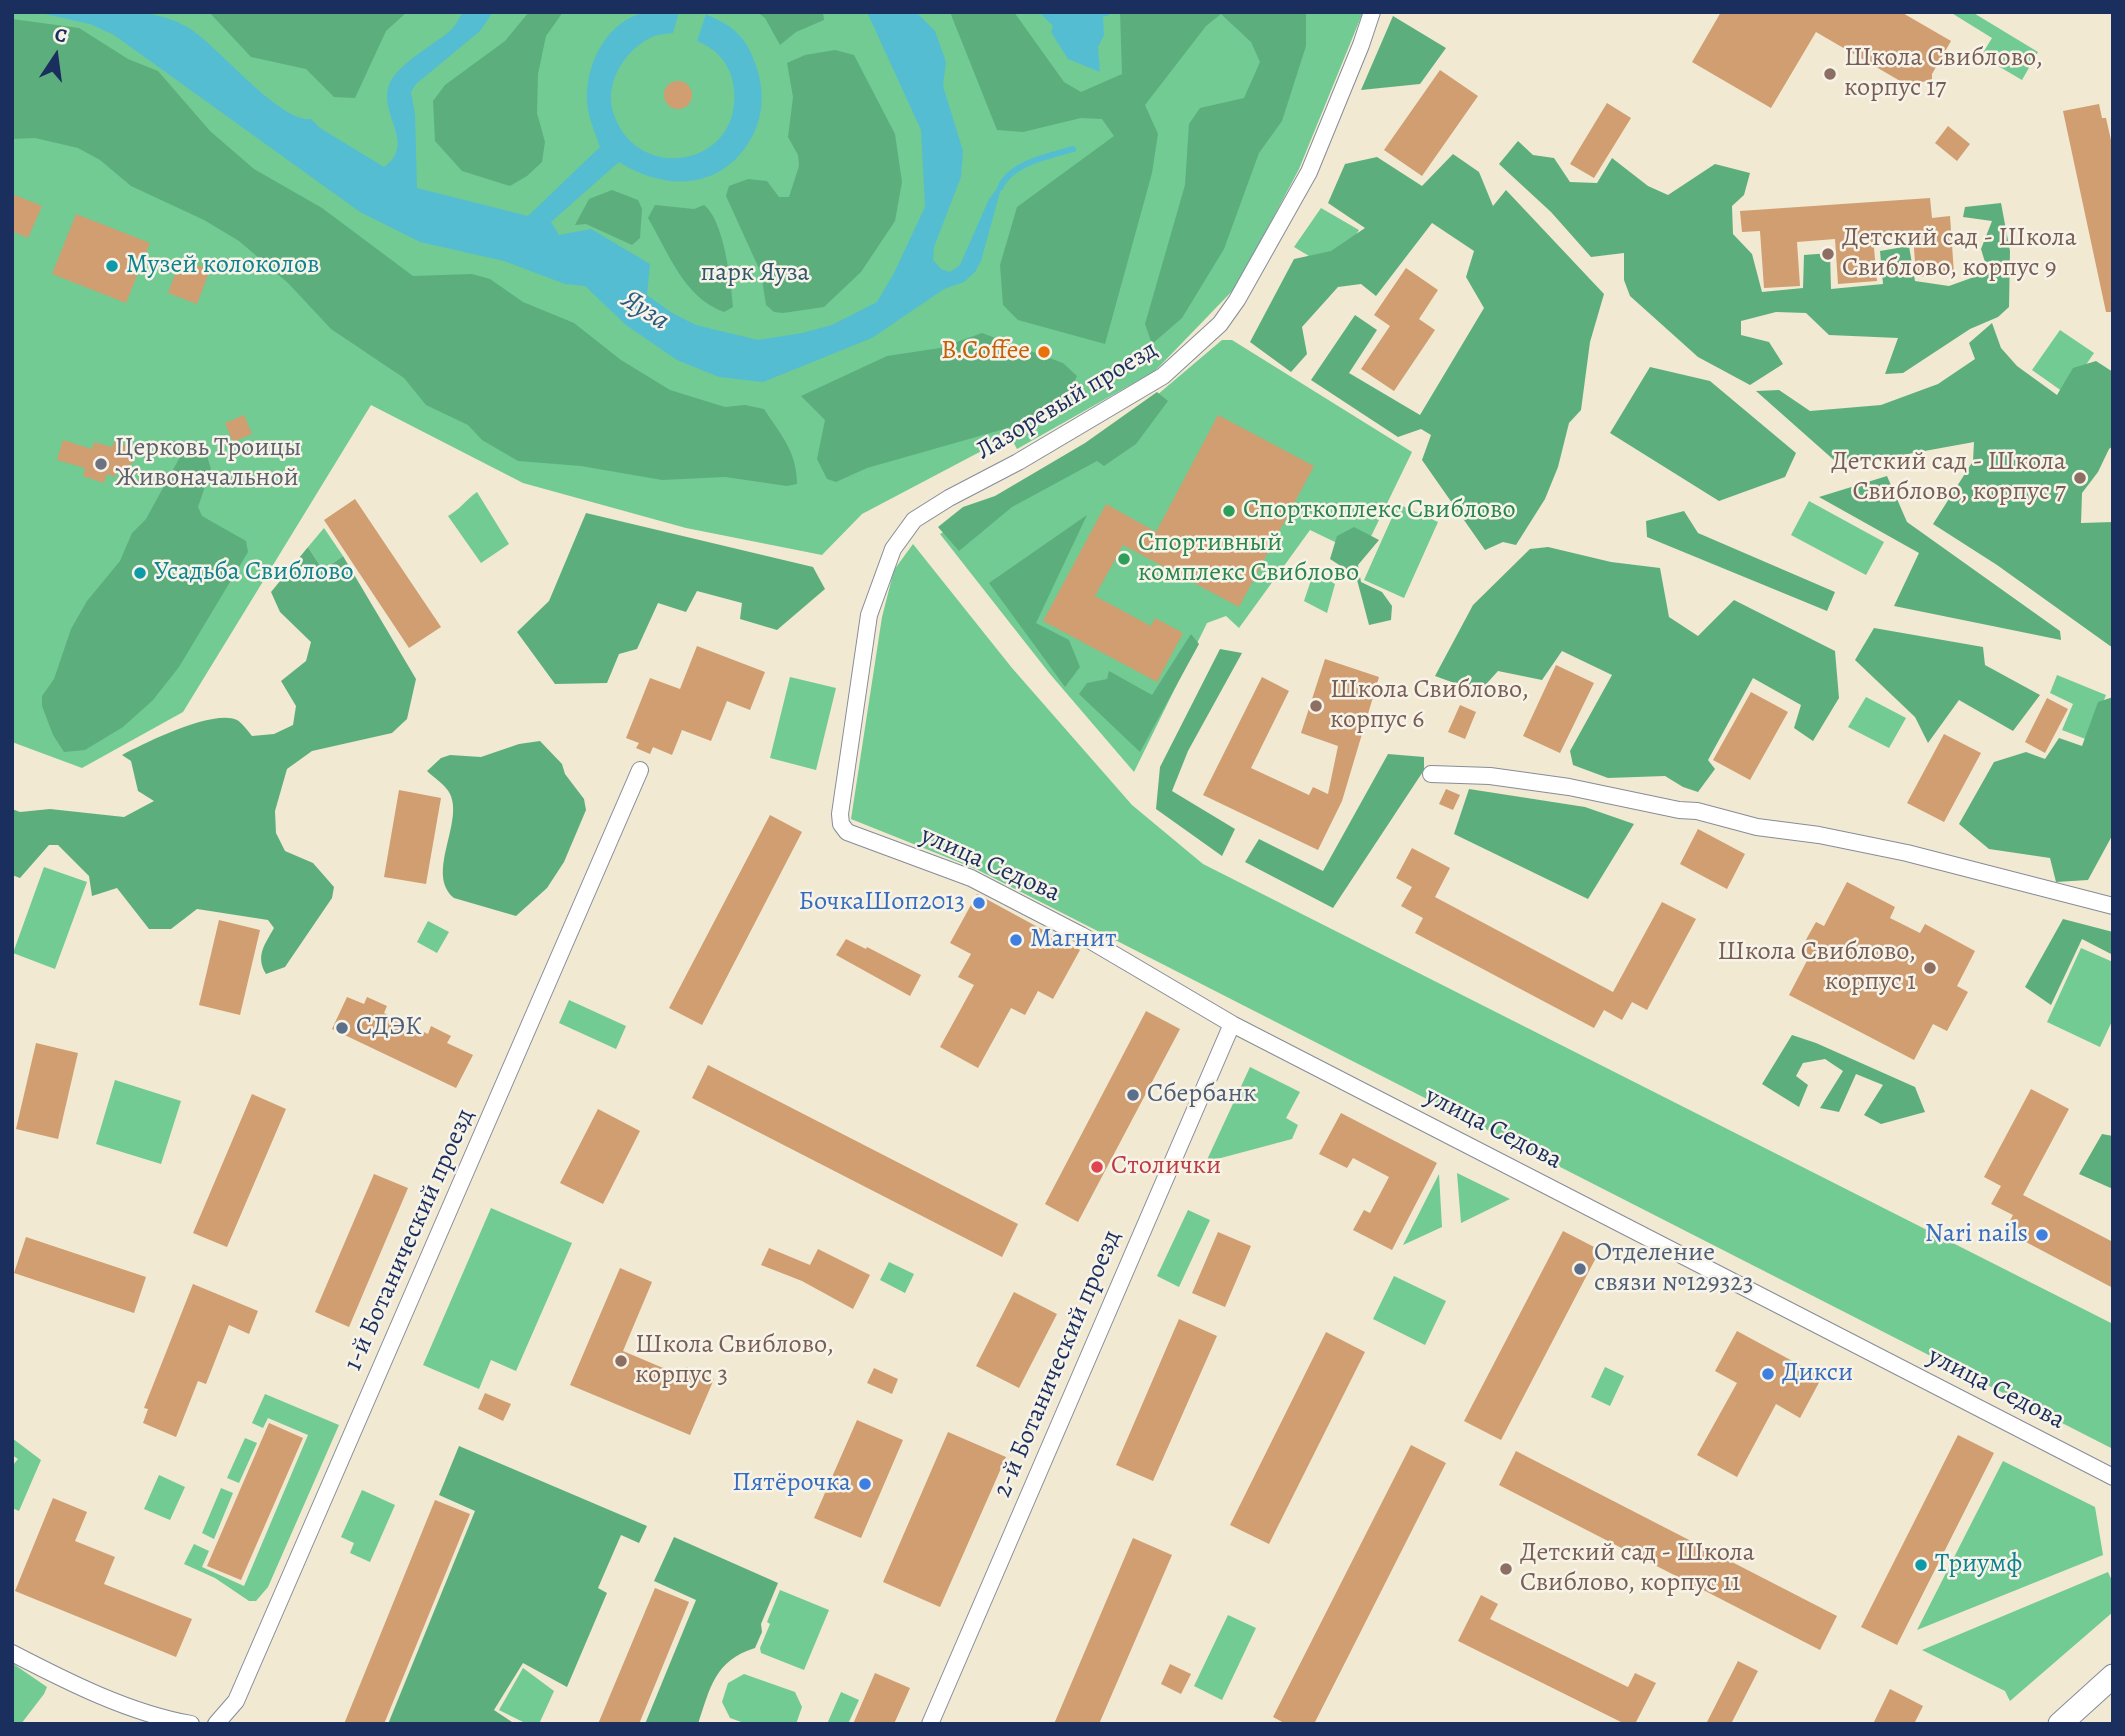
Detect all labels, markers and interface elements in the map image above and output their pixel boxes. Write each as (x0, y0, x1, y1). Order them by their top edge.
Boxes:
north arrow (21, 21, 91, 91)
text: С (52, 22, 69, 50)
place label: Школа Свиблово, корпус 17 (1844, 43, 2043, 104)
marker: Школа Свиблово, корпус 17 (1822, 66, 1838, 82)
place label: Детский сад - Школа Свиблово, корпус 9 (1842, 223, 2077, 284)
marker: Детский сад - Школа Свиблово, корпус 9 (1820, 246, 1836, 262)
place label: Музей колоколов (126, 250, 319, 282)
marker: Музей колоколов (104, 258, 120, 274)
park label: парк Яуза (700, 258, 810, 290)
water label: Яуза (615, 283, 675, 339)
street label: Лазоревый проезд (971, 335, 1163, 467)
place label: B.Coffee (941, 336, 1030, 368)
marker: B.Coffee (1036, 344, 1052, 360)
place label: Церковь Троицы Живоначальной (115, 433, 301, 494)
place label: Детский сад - Школа Свиблово, корпус 7 (1831, 447, 2066, 508)
marker: Церковь Троицы Живоначальной (93, 456, 109, 472)
marker: Детский сад - Школа Свиблово, корпус 7 (2072, 470, 2088, 486)
place label: Спорткоплекс Свиблово (1243, 495, 1516, 527)
marker: Спорткоплекс Свиблово (1221, 503, 1237, 519)
place label: Спортивный комплекс Свиблово (1138, 528, 1359, 590)
marker: Спортивный комплекс Свиблово (1116, 551, 1132, 567)
place label: Усадьба Свиблово (154, 557, 354, 589)
marker: Усадьба Свиблово (132, 565, 148, 581)
place label: Школа Свиблово, корпус 6 (1330, 675, 1529, 736)
marker: Школа Свиблово, корпус 6 (1308, 698, 1324, 714)
street label: улица Седова (915, 820, 1065, 910)
place label: БочкаШоп2013 (798, 887, 965, 919)
marker: БочкаШоп2013 (971, 895, 987, 911)
place label: Магнит (1030, 924, 1117, 956)
marker: Магнит (1008, 932, 1024, 948)
place label: Школа Свиблово, корпус 1 (1717, 937, 1916, 998)
marker: Школа Свиблово, корпус 1 (1922, 960, 1938, 976)
place label: СДЭК (356, 1012, 422, 1044)
marker: СДЭК (334, 1020, 350, 1036)
place label: Сбербанк (1147, 1079, 1256, 1111)
street label: улица Седова (1419, 1081, 1567, 1177)
marker: Сбербанк (1125, 1087, 1141, 1103)
street label: 1-й Ботанический проезд (338, 1104, 482, 1376)
place label: Столички (1111, 1151, 1221, 1183)
marker: Столички (1089, 1159, 1105, 1175)
place label: Nari nails (1925, 1219, 2028, 1251)
street label: 2-й Ботанический проезд (988, 1226, 1128, 1502)
marker: Nari nails (2034, 1227, 2050, 1243)
place label: Отделение связи №129323 (1594, 1238, 1754, 1300)
marker: Отделение связи №129323 (1572, 1261, 1588, 1277)
place label: Школа Свиблово, корпус 3 (635, 1330, 834, 1392)
street label: улица Седова (1922, 1341, 2070, 1437)
marker: Школа Свиблово, корпус 3 (613, 1353, 629, 1369)
place label: Дикси (1782, 1358, 1853, 1390)
marker: Дикси (1760, 1366, 1776, 1382)
place label: Пятёрочка (732, 1468, 851, 1500)
marker: Пятёрочка (857, 1476, 873, 1492)
place label: Детский сад - Школа Свиблово, корпус 11 (1520, 1538, 1755, 1600)
place label: Триумф (1935, 1549, 2022, 1581)
marker: Триумф (1913, 1557, 1929, 1573)
marker: Детский сад - Школа Свиблово, корпус 11 (1498, 1561, 1514, 1577)

